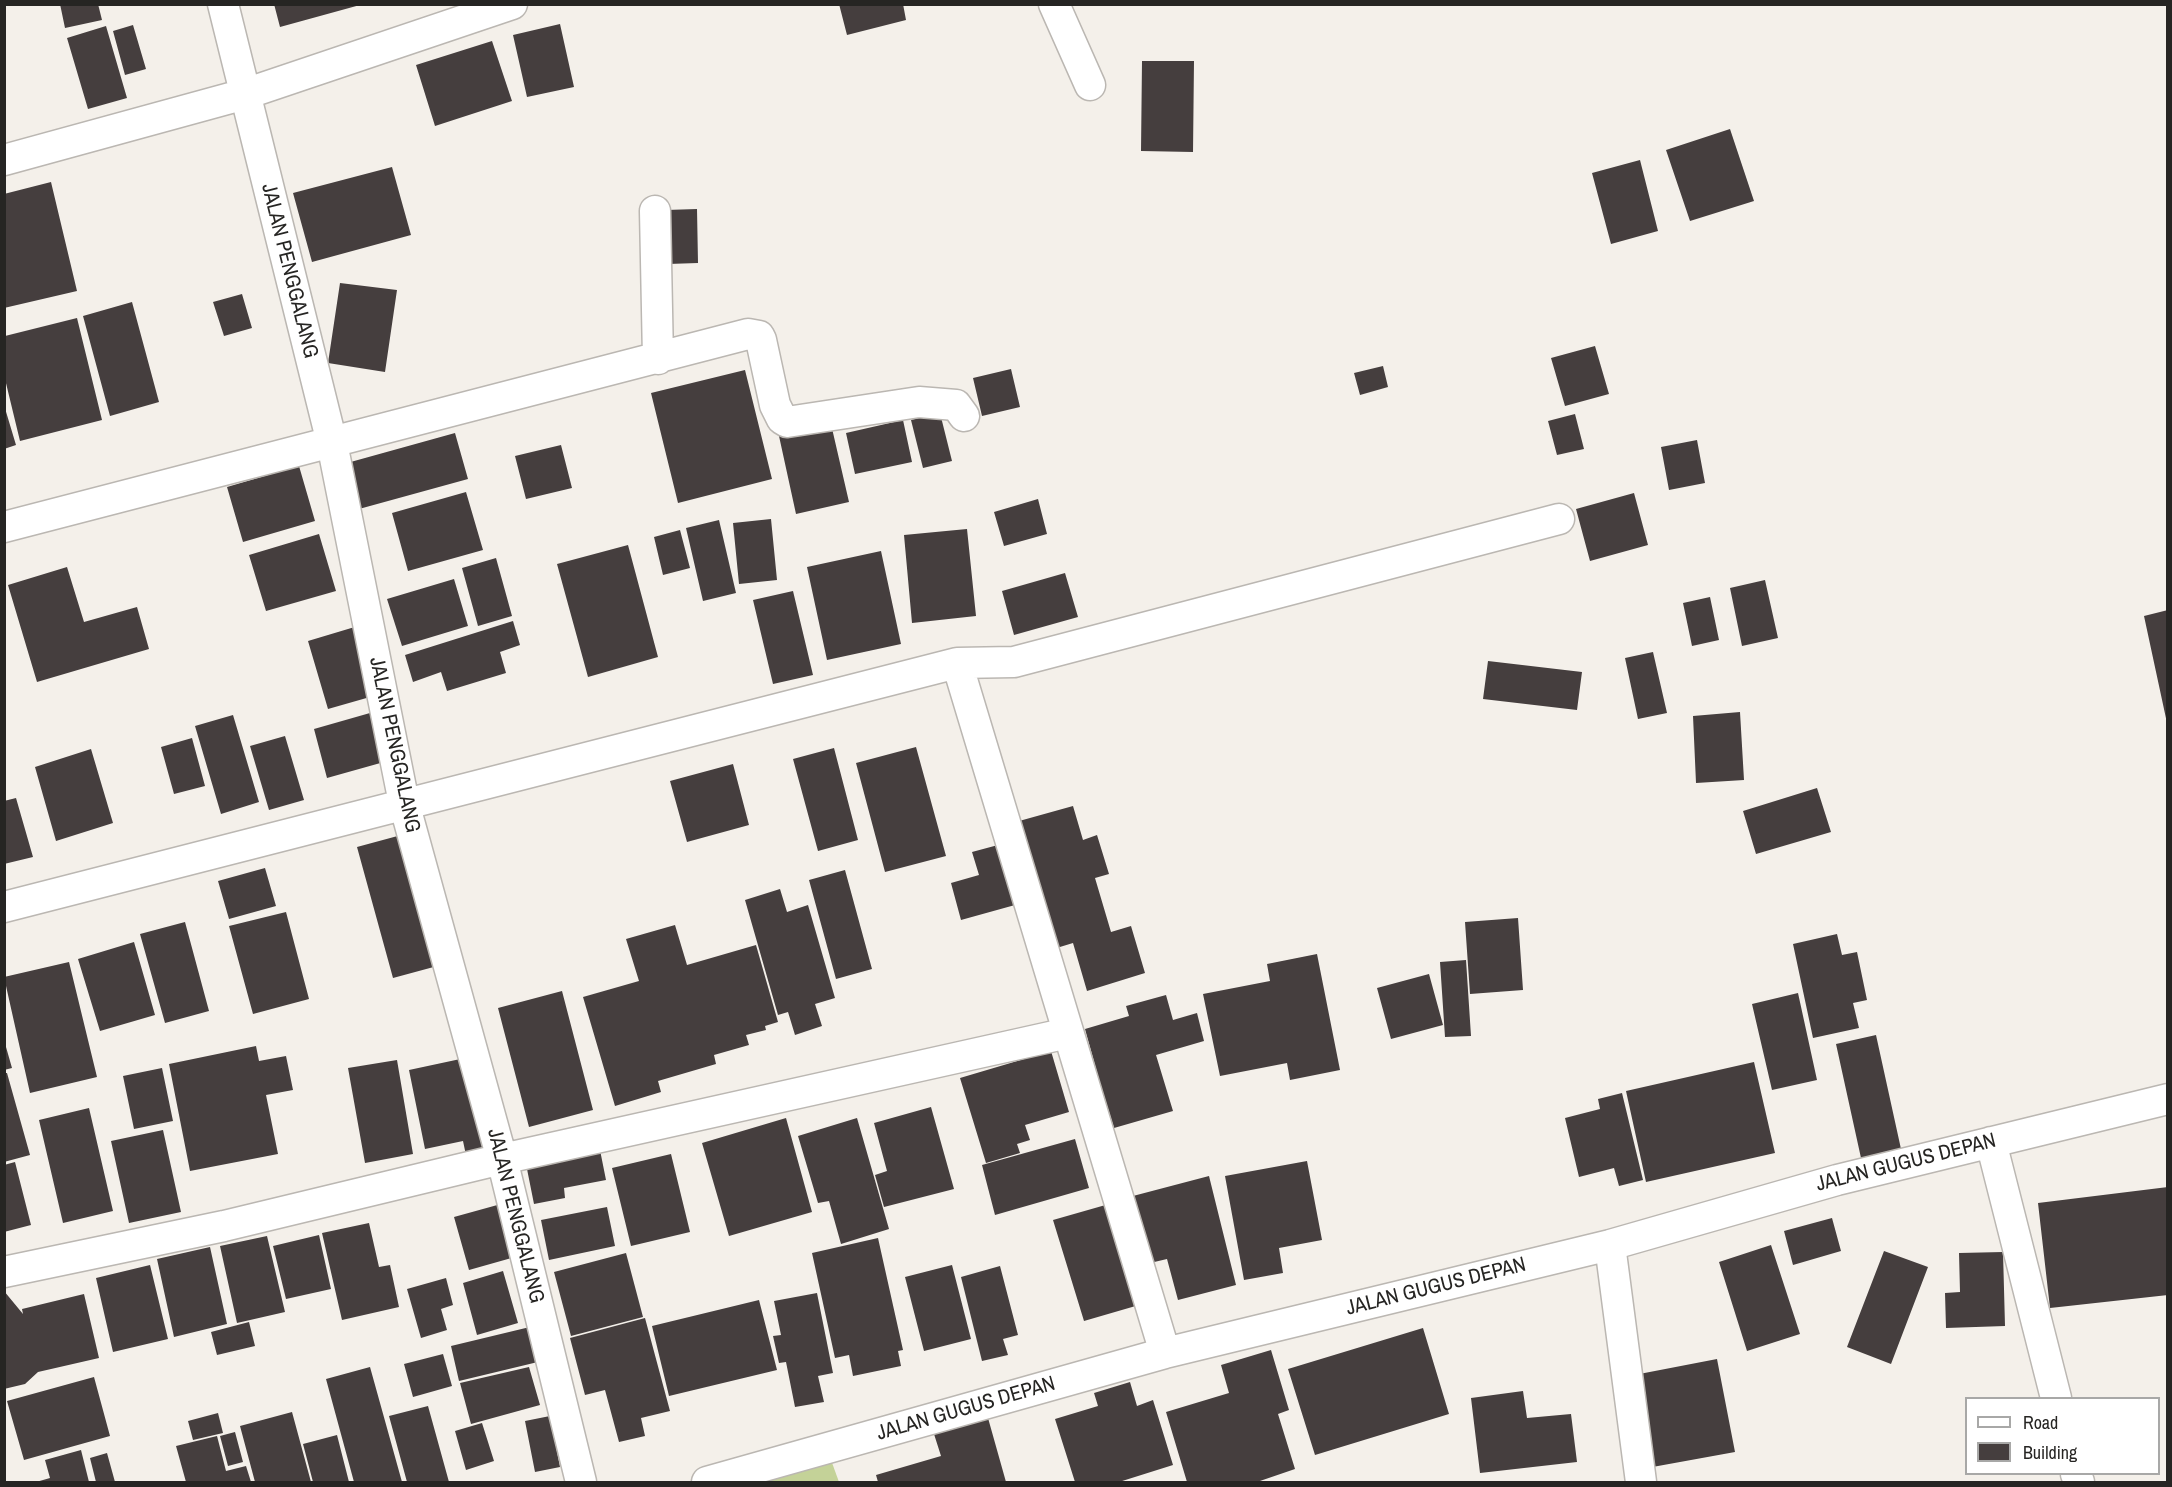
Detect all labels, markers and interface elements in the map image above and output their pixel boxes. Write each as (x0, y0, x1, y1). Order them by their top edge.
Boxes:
street label: JALAN PENGGALANG (255, 181, 323, 361)
street label: JALAN PENGGALANG (363, 655, 425, 835)
street label: JALAN PENGGALANG (481, 1126, 549, 1306)
street label: JALAN GUGUS DEPAN (1814, 1128, 1998, 1198)
street label: JALAN GUGUS DEPAN (1344, 1252, 1528, 1322)
street label: JALAN GUGUS DEPAN (874, 1371, 1058, 1447)
legend (1965, 1397, 2160, 1475)
text: Road (2023, 1410, 2058, 1435)
text: Building (2023, 1440, 2077, 1465)

